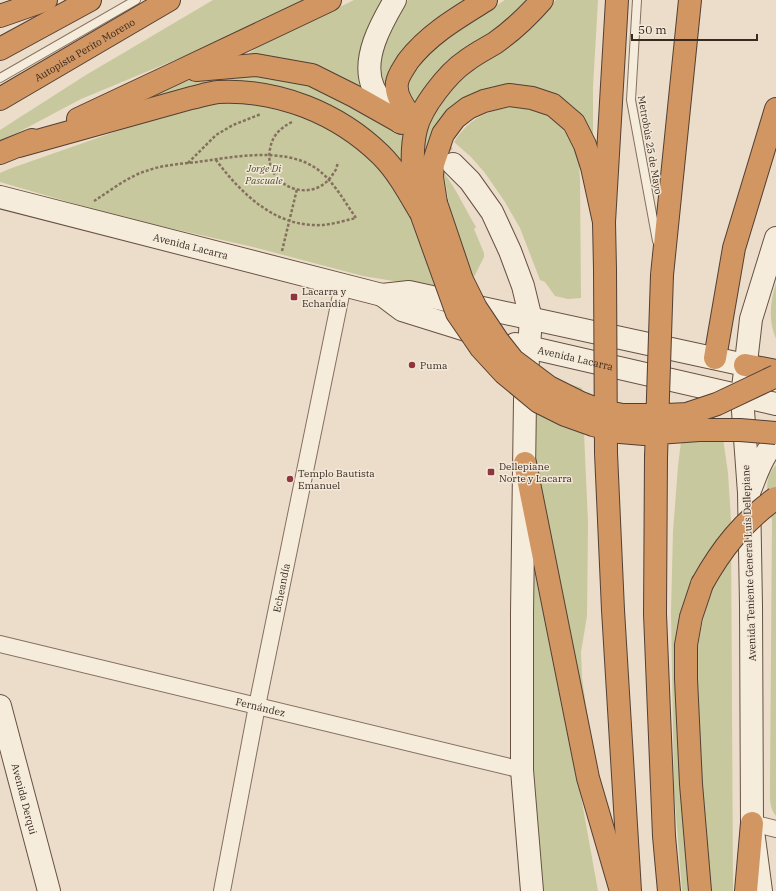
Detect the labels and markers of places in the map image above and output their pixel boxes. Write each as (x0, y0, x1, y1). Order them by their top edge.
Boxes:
place label: Lacarra y Echandía (302, 285, 347, 310)
marker: Lacarra y Echandía (289, 292, 299, 302)
place label: Puma (420, 359, 448, 372)
marker: Puma (407, 360, 417, 370)
place label: Dellepiane Norte y Lacarra (499, 460, 573, 485)
place label: Templo Bautista Emanuel (298, 467, 375, 492)
marker: Dellepiane Norte y Lacarra (486, 467, 496, 477)
marker: Templo Bautista Emanuel (285, 474, 295, 484)

